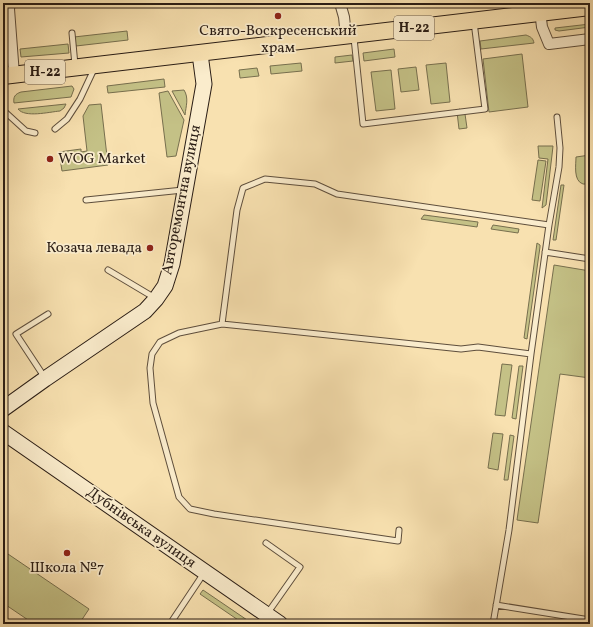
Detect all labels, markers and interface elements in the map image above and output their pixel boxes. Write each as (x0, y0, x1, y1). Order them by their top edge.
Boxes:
marker: Свято-Воскресенський храм (273, 11, 283, 21)
road number: Н-22 (394, 16, 434, 40)
place label: Свято-Воскресенський храм (199, 21, 357, 59)
road number: Н-22 (25, 60, 65, 84)
street label: Авторемонтна вулиця (157, 123, 207, 277)
place label: WOG Market (58, 149, 146, 170)
marker: WOG Market (45, 154, 55, 164)
place label: Козача левада (46, 238, 142, 259)
marker: Козача левада (145, 243, 155, 253)
street label: Дубнівська вулиця (82, 482, 200, 574)
marker: Школа №7 (62, 548, 72, 558)
place label: Школа №7 (30, 558, 104, 579)

